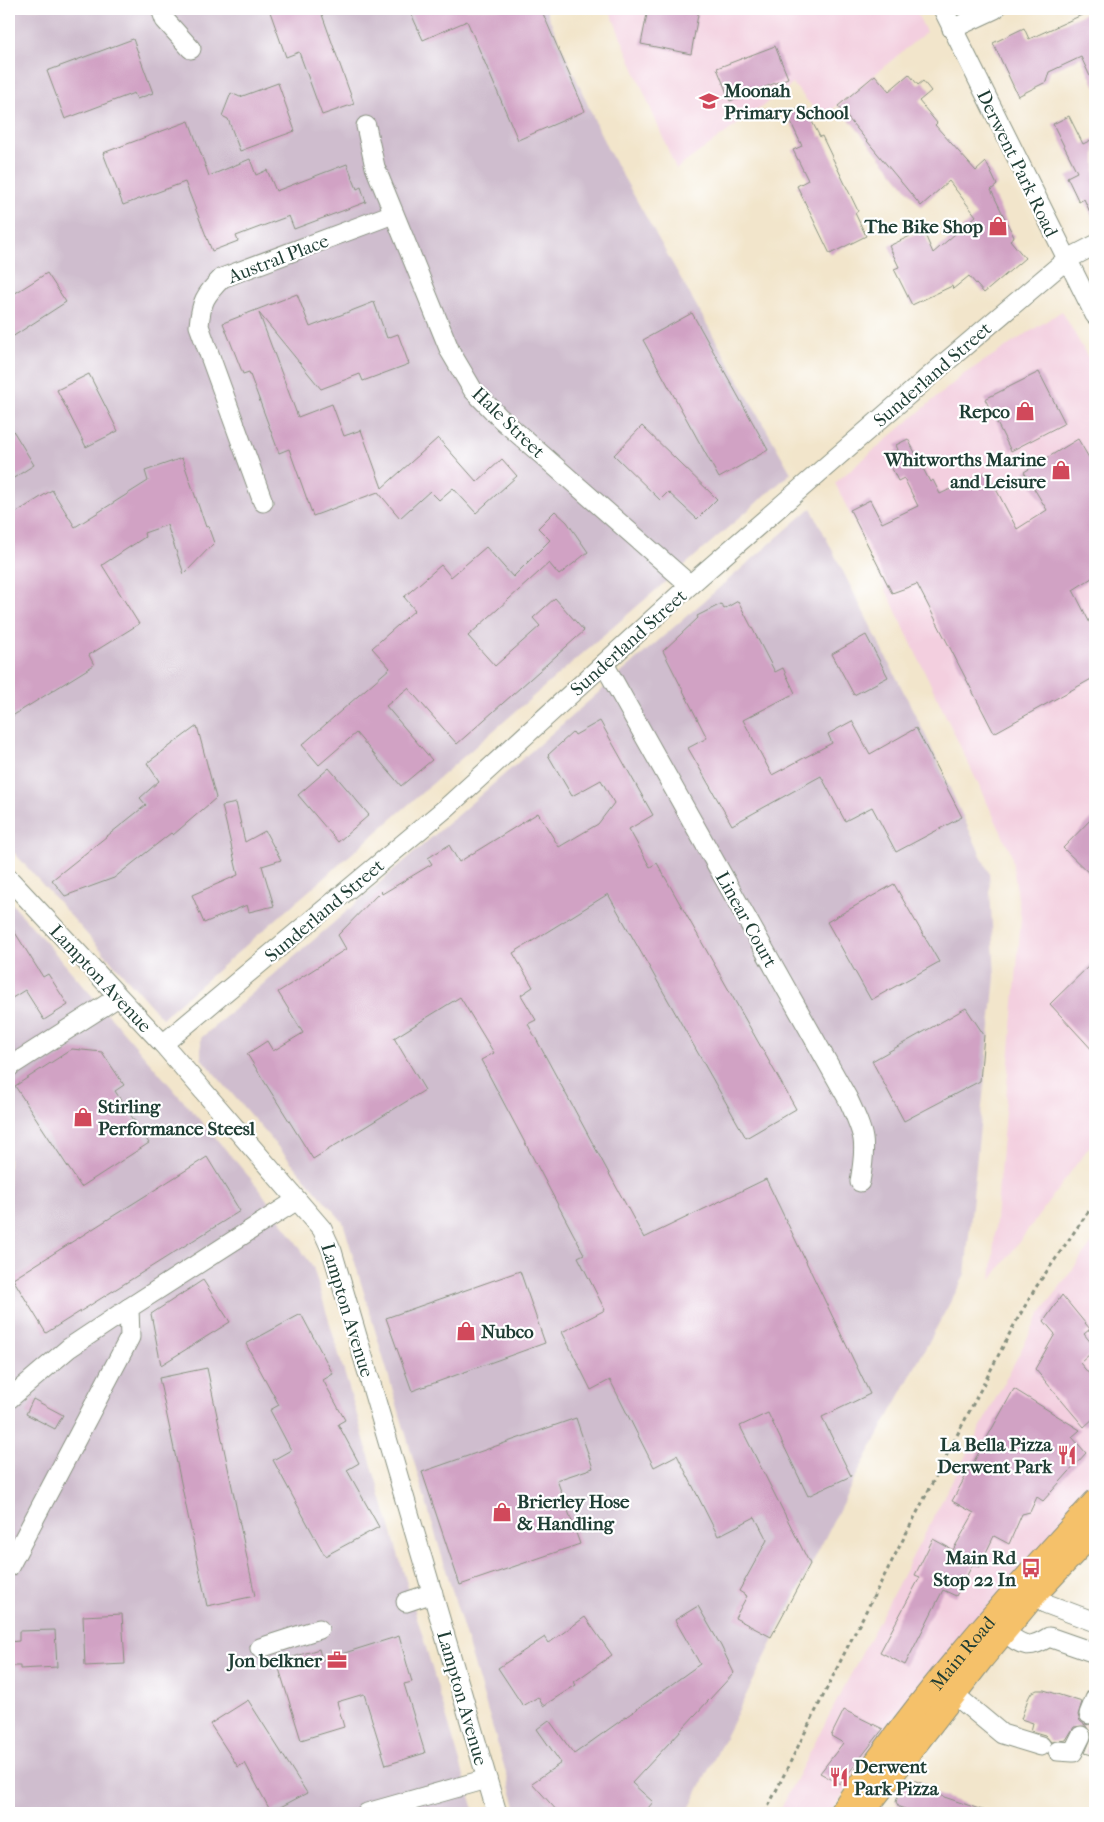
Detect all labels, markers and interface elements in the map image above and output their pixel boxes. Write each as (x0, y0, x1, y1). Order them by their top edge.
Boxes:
place label: Moonah Primary School (723, 80, 850, 124)
street label: Derwent Park Road (972, 86, 1063, 241)
school or university icon: Moonah Primary School (698, 90, 720, 112)
shop icon: The Bike Shop (987, 215, 1009, 237)
place label: The Bike Shop (863, 216, 983, 238)
street label: Austral Place (224, 230, 332, 289)
street label: Sunderland Street (869, 318, 996, 432)
street label: Hale Street (467, 383, 549, 463)
shop icon: Repco (1014, 400, 1036, 422)
place label: Repco (959, 401, 1010, 423)
place label: Whitworths Marine and Leisure (883, 449, 1047, 493)
shop icon: Whitworths Marine and Leisure (1050, 459, 1072, 481)
street label: Sunderland Street (566, 585, 691, 701)
street label: Sunderland Street (261, 854, 389, 967)
street label: Linear Court (711, 868, 782, 971)
street label: Lampton Avenue (45, 920, 156, 1037)
place label: Stirling Performance Steesl (98, 1096, 256, 1140)
shop icon: Stirling Performance Steesl (72, 1106, 94, 1128)
street label: Lampton Avenue (316, 1241, 378, 1380)
shop icon: Nubco (455, 1320, 477, 1342)
place label: Nubco (481, 1321, 534, 1343)
place label: La Bella Pizza Derwent Park (937, 1434, 1053, 1478)
restaurant icon: La Bella Pizza Derwent Park (1056, 1444, 1078, 1466)
place label: Brierley Hose & Handling (517, 1491, 630, 1535)
shop icon: Brierley Hose & Handling (491, 1501, 513, 1523)
place label: Main Rd Stop 22 In (933, 1547, 1017, 1591)
bus stop icon: Main Rd Stop 22 In (1020, 1557, 1042, 1579)
street label: Main Road (926, 1612, 1000, 1695)
street label: Lampton Avenue (432, 1628, 492, 1768)
office icon: Jon belkner (326, 1649, 348, 1671)
place label: Jon belkner (226, 1650, 323, 1672)
place label: Derwent Park Pizza (854, 1756, 940, 1800)
restaurant icon: Derwent Park Pizza (828, 1766, 850, 1788)

